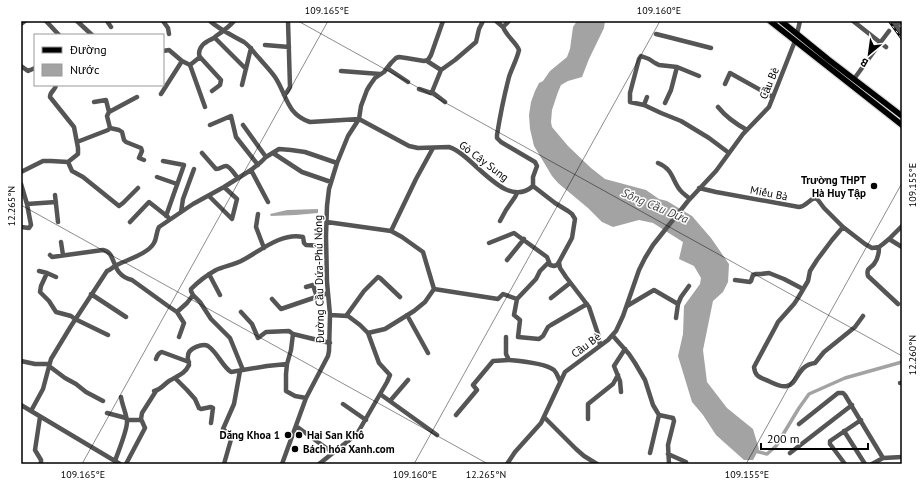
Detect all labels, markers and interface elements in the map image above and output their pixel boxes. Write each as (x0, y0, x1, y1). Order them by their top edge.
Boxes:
text: 109.165°E (305, 4, 349, 17)
text: 109.160°E (637, 4, 681, 17)
legend (34, 34, 164, 86)
north arrow (849, 34, 889, 74)
text: Đường (69, 42, 107, 57)
text: B (857, 55, 870, 70)
text: Nước (70, 62, 100, 77)
street label: Cầu Bè (756, 65, 782, 101)
street label: Gò Cây Sung (456, 138, 512, 184)
text: 109.155°E (906, 163, 919, 207)
place label: Trường THPT Hà Huy Tập (801, 173, 867, 200)
marker: Trường THPT Hà Huy Tập (869, 181, 879, 191)
street label: Miếu Bà (749, 183, 789, 203)
water label: Sông Cầu Dứa (620, 185, 691, 226)
text: 12.265°N (5, 186, 18, 226)
street label: Đường Cầu Dứa-Phú Nông (311, 215, 327, 344)
street label: Cầu Bè (568, 329, 604, 361)
text: 12.260°N (906, 335, 919, 375)
scale bar (761, 425, 868, 451)
place label: Dăng Khoa 1 (220, 428, 280, 442)
place label: Hai San Khô (307, 428, 364, 442)
marker: Dăng Khoa 1 (283, 430, 293, 440)
marker: Hai San Khô (294, 430, 304, 440)
text: 200 m (767, 431, 800, 446)
place label: Bách hóa Xanh.com (303, 442, 395, 456)
marker: Bách hóa Xanh.com (290, 444, 300, 454)
text: 109.165°E (61, 468, 105, 481)
text: 109.160°E (393, 468, 437, 481)
text: 12.265°N (466, 468, 506, 481)
text: 109.155°E (725, 468, 769, 481)

